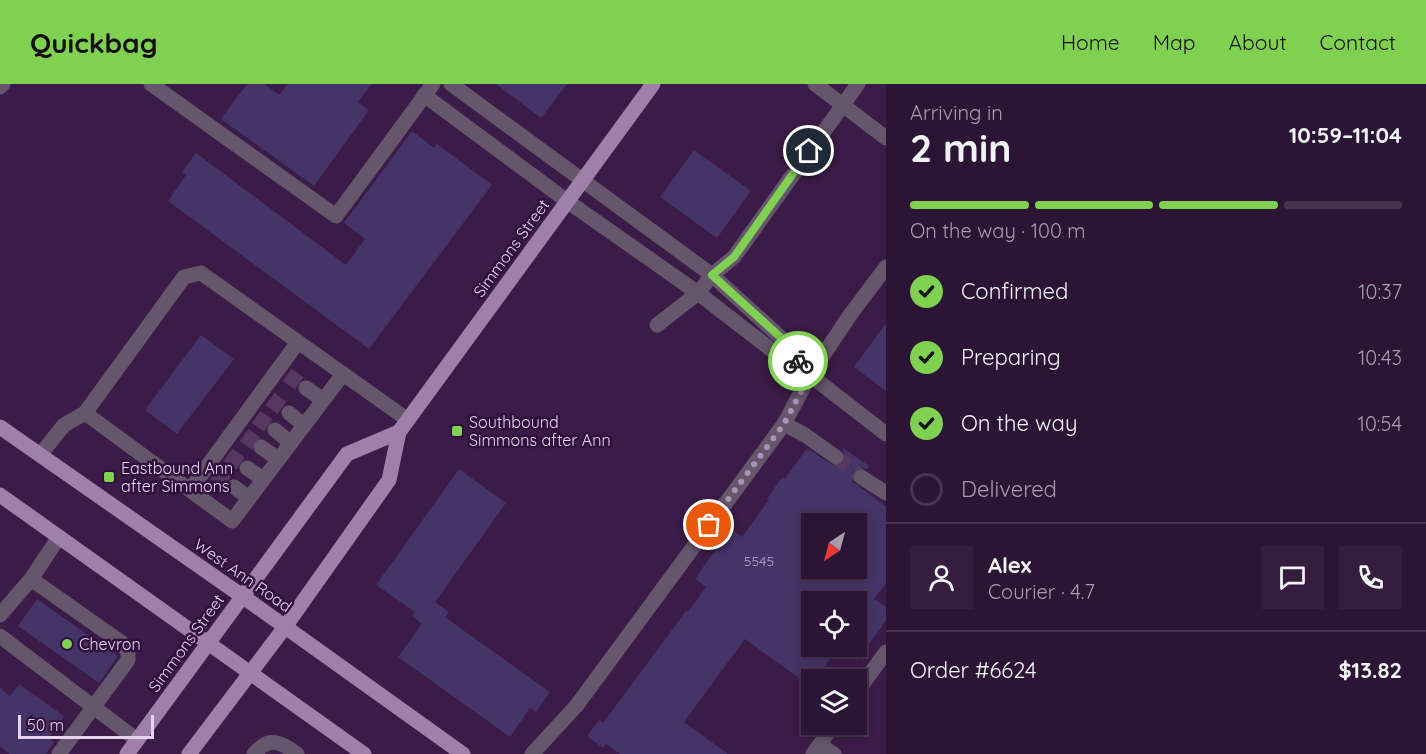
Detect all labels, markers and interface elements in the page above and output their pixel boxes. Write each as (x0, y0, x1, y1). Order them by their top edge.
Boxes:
text: Quickbag (30, 25, 158, 60)
text: Home (1061, 29, 1120, 55)
text: Map (1153, 29, 1196, 55)
text: About (1229, 29, 1287, 55)
text: Contact (1320, 29, 1396, 55)
text: Arriving in (910, 100, 1003, 125)
text: 10:59–11:04 (1289, 121, 1402, 149)
text: 2 min (910, 123, 1012, 172)
pin (783, 125, 834, 176)
icon: home (792, 134, 825, 167)
street label: Simmons Street (469, 195, 553, 301)
text: On the way · 100 m (910, 218, 1086, 243)
icon: check (910, 275, 943, 308)
text: Confirmed (961, 277, 1068, 305)
text: 10:37 (1358, 279, 1402, 304)
courier (768, 331, 828, 391)
icon: check (910, 341, 943, 374)
text: Preparing (961, 343, 1061, 371)
icon: bike (782, 345, 815, 378)
text: 10:43 (1358, 345, 1402, 370)
icon: check (910, 407, 943, 440)
text: On the way (961, 409, 1077, 437)
text: 10:54 (1358, 411, 1402, 436)
place label: Southbound Simmons after Ann (469, 412, 611, 450)
marker: Southbound Simmons after Ann (450, 424, 464, 438)
place label: Eastbound Ann after Simmons (121, 458, 233, 496)
marker: Eastbound Ann after Simmons (102, 470, 116, 484)
text: Delivered (961, 475, 1057, 503)
pin (683, 499, 734, 550)
icon: bag (692, 508, 725, 541)
north arrow (801, 513, 867, 579)
map controls (801, 513, 867, 735)
street label: West Ann Road (190, 534, 296, 616)
button: person (910, 546, 973, 609)
button: chat (1261, 546, 1324, 609)
button: phone (1339, 546, 1402, 609)
text: Alex (988, 551, 1031, 579)
house number: 5545 (744, 552, 774, 570)
text: Courier · 4.7 (988, 579, 1095, 604)
street label: Simmons Street (144, 590, 228, 696)
button: locate (801, 591, 867, 657)
place label: Chevron (79, 634, 141, 654)
marker: Chevron (60, 637, 74, 651)
text: Order #6624 (910, 656, 1037, 684)
text: $13.82 (1338, 656, 1402, 684)
button: layers (801, 669, 867, 735)
scale bar (18, 712, 154, 740)
text: 50 m (27, 715, 64, 735)

